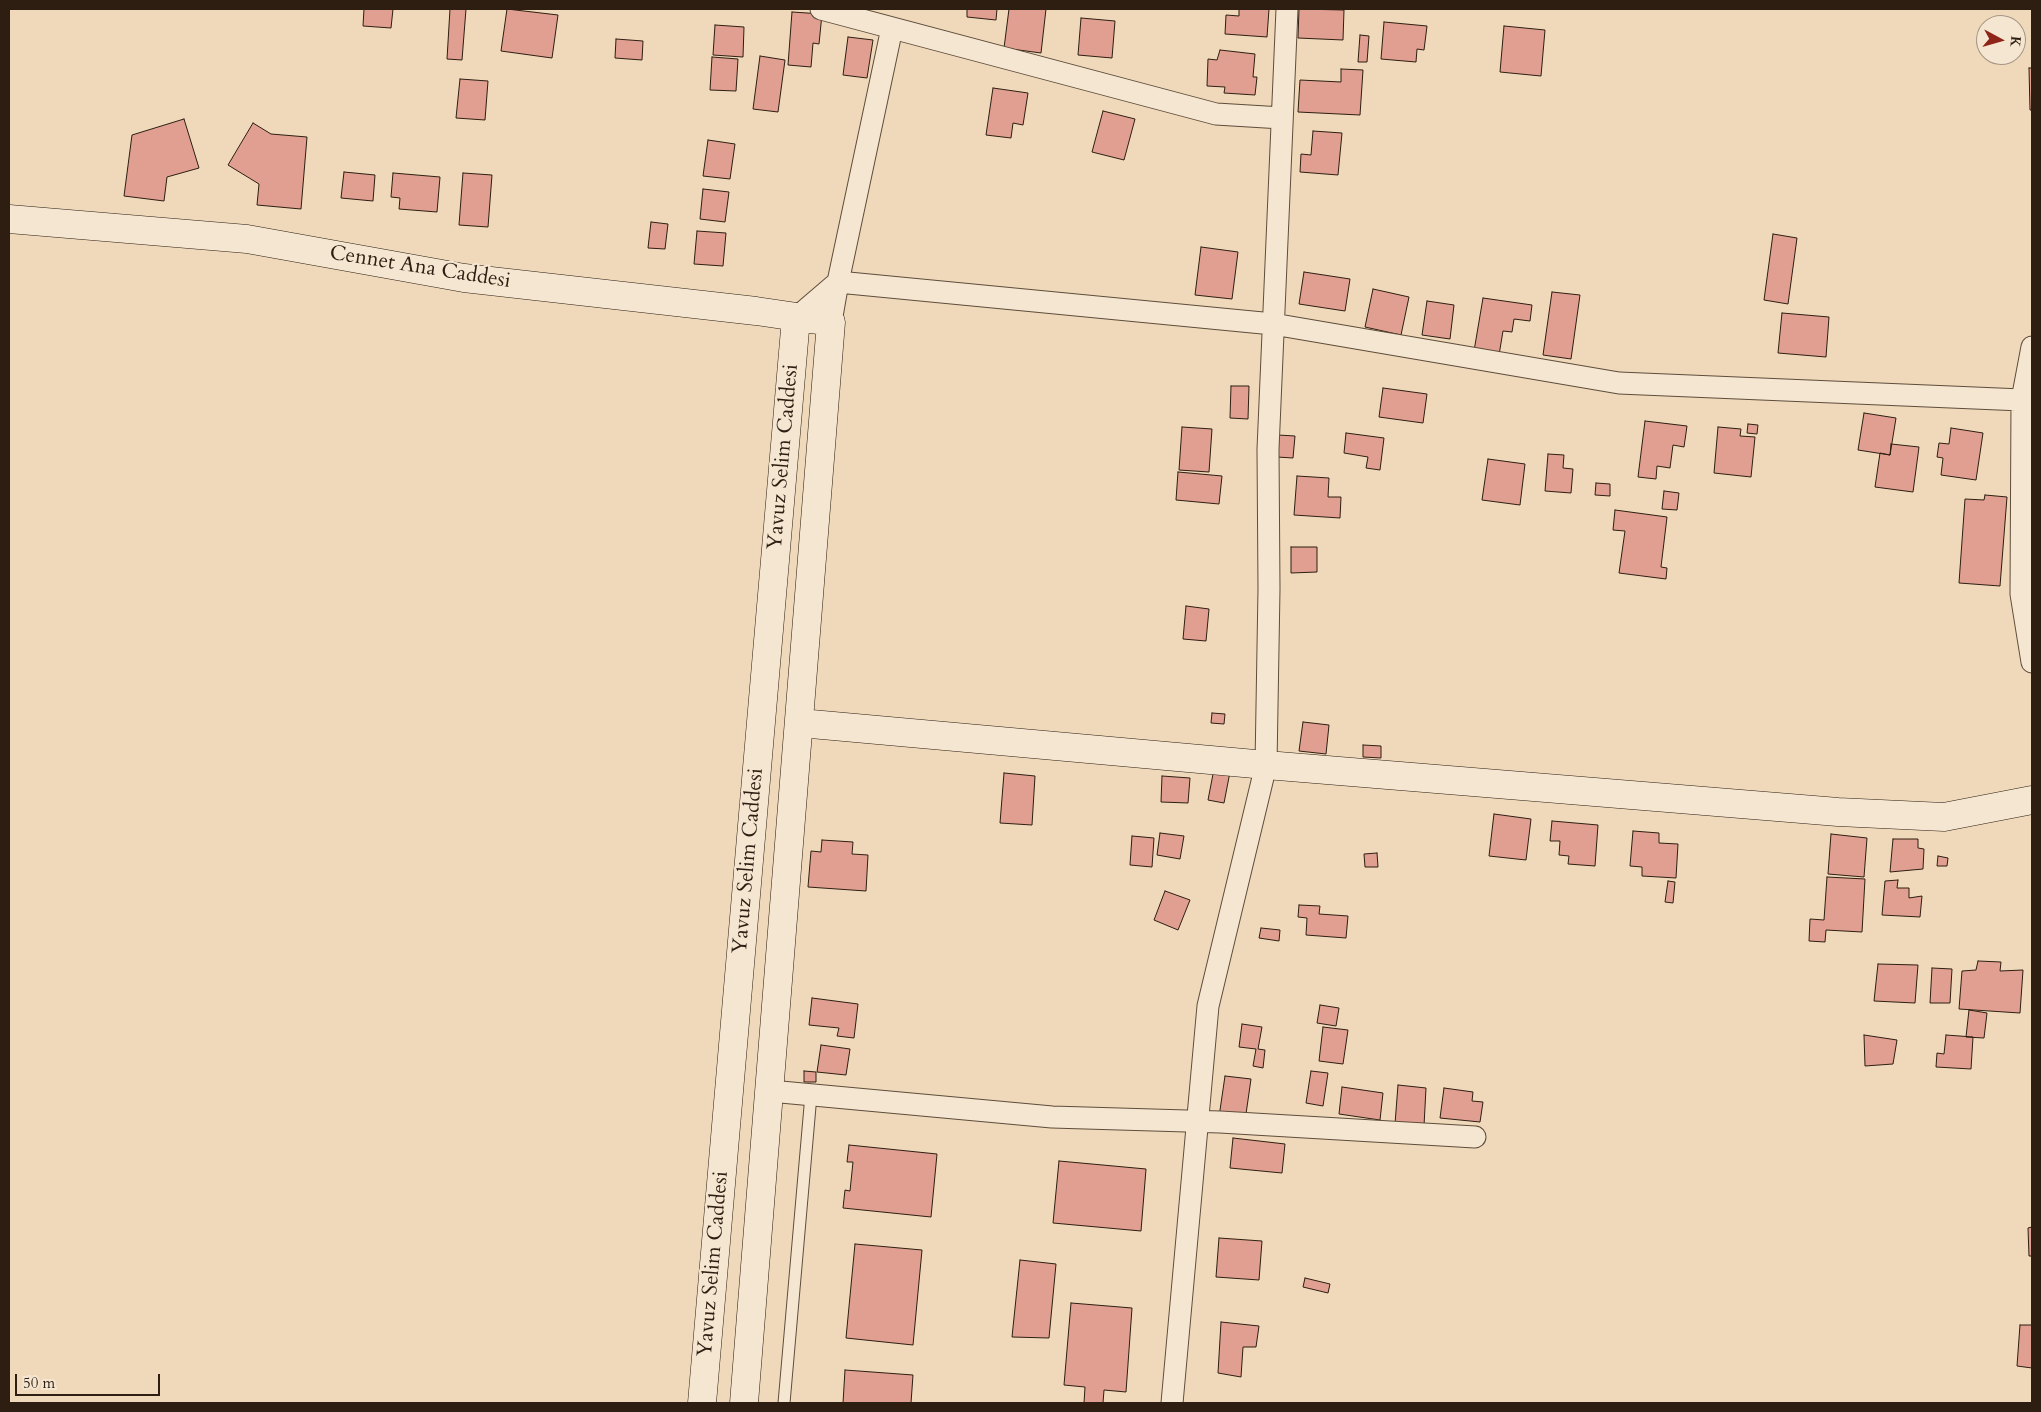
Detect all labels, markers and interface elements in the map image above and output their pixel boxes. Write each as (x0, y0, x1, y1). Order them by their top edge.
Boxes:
north arrow (1976, 15, 2026, 65)
text: K (2005, 35, 2025, 48)
street label: Cennet Ana Caddesi (328, 241, 512, 295)
street label: Yavuz Selim Caddesi (763, 363, 805, 551)
street label: Yavuz Selim Caddesi (728, 767, 770, 955)
street label: Yavuz Selim Caddesi (693, 1170, 735, 1358)
scale bar (18, 1364, 162, 1396)
text: 50 m (23, 1373, 55, 1393)

